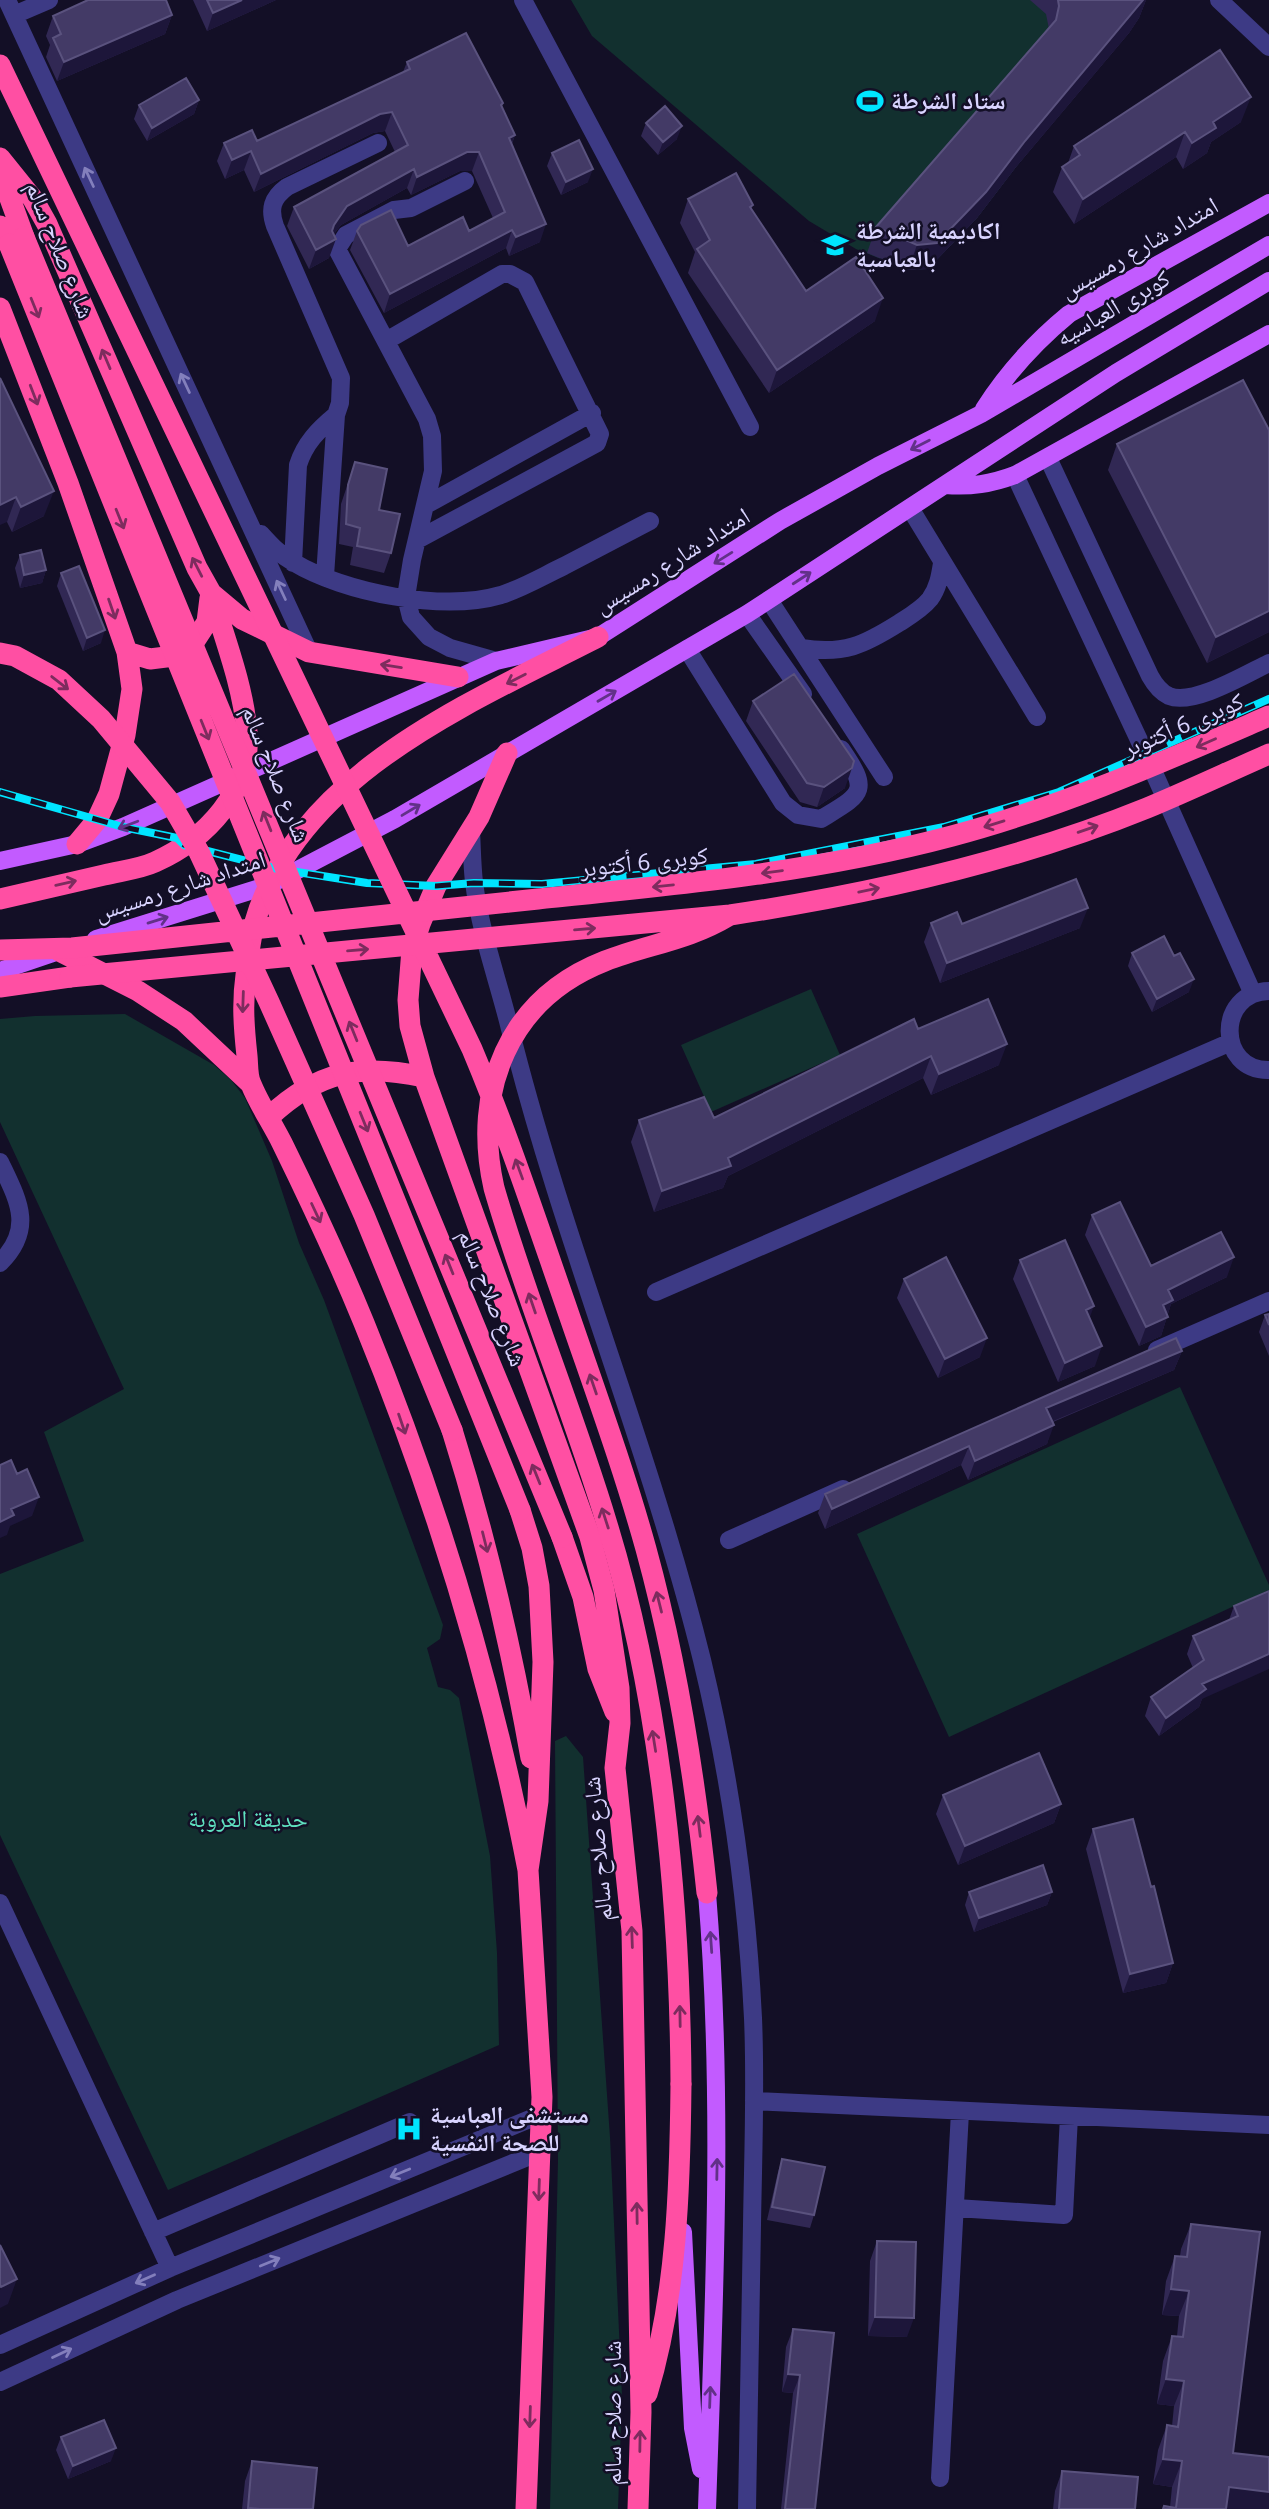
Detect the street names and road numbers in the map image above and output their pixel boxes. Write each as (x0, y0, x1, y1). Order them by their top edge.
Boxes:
street label: شارع صلاح سالم (18, 178, 100, 323)
street label: امتداد شارع رمسيس (1055, 191, 1224, 306)
street label: كوبرى العباسيه (1051, 264, 1175, 352)
street label: امتداد شارع رمسيس (589, 502, 755, 621)
street label: كوبرى 6 أكتوبر (1117, 687, 1248, 763)
street label: شارع صلاح سالم (234, 702, 316, 847)
street label: كوبرى 6 أكتوبر (578, 841, 709, 883)
street label: امتداد شارع رمسيس (91, 845, 269, 928)
street label: شارع صلاح سالم (450, 1226, 532, 1371)
street label: شارع صلاح سالم (578, 1775, 620, 1922)
street label: شارع صلاح سالم (599, 2340, 629, 2486)

